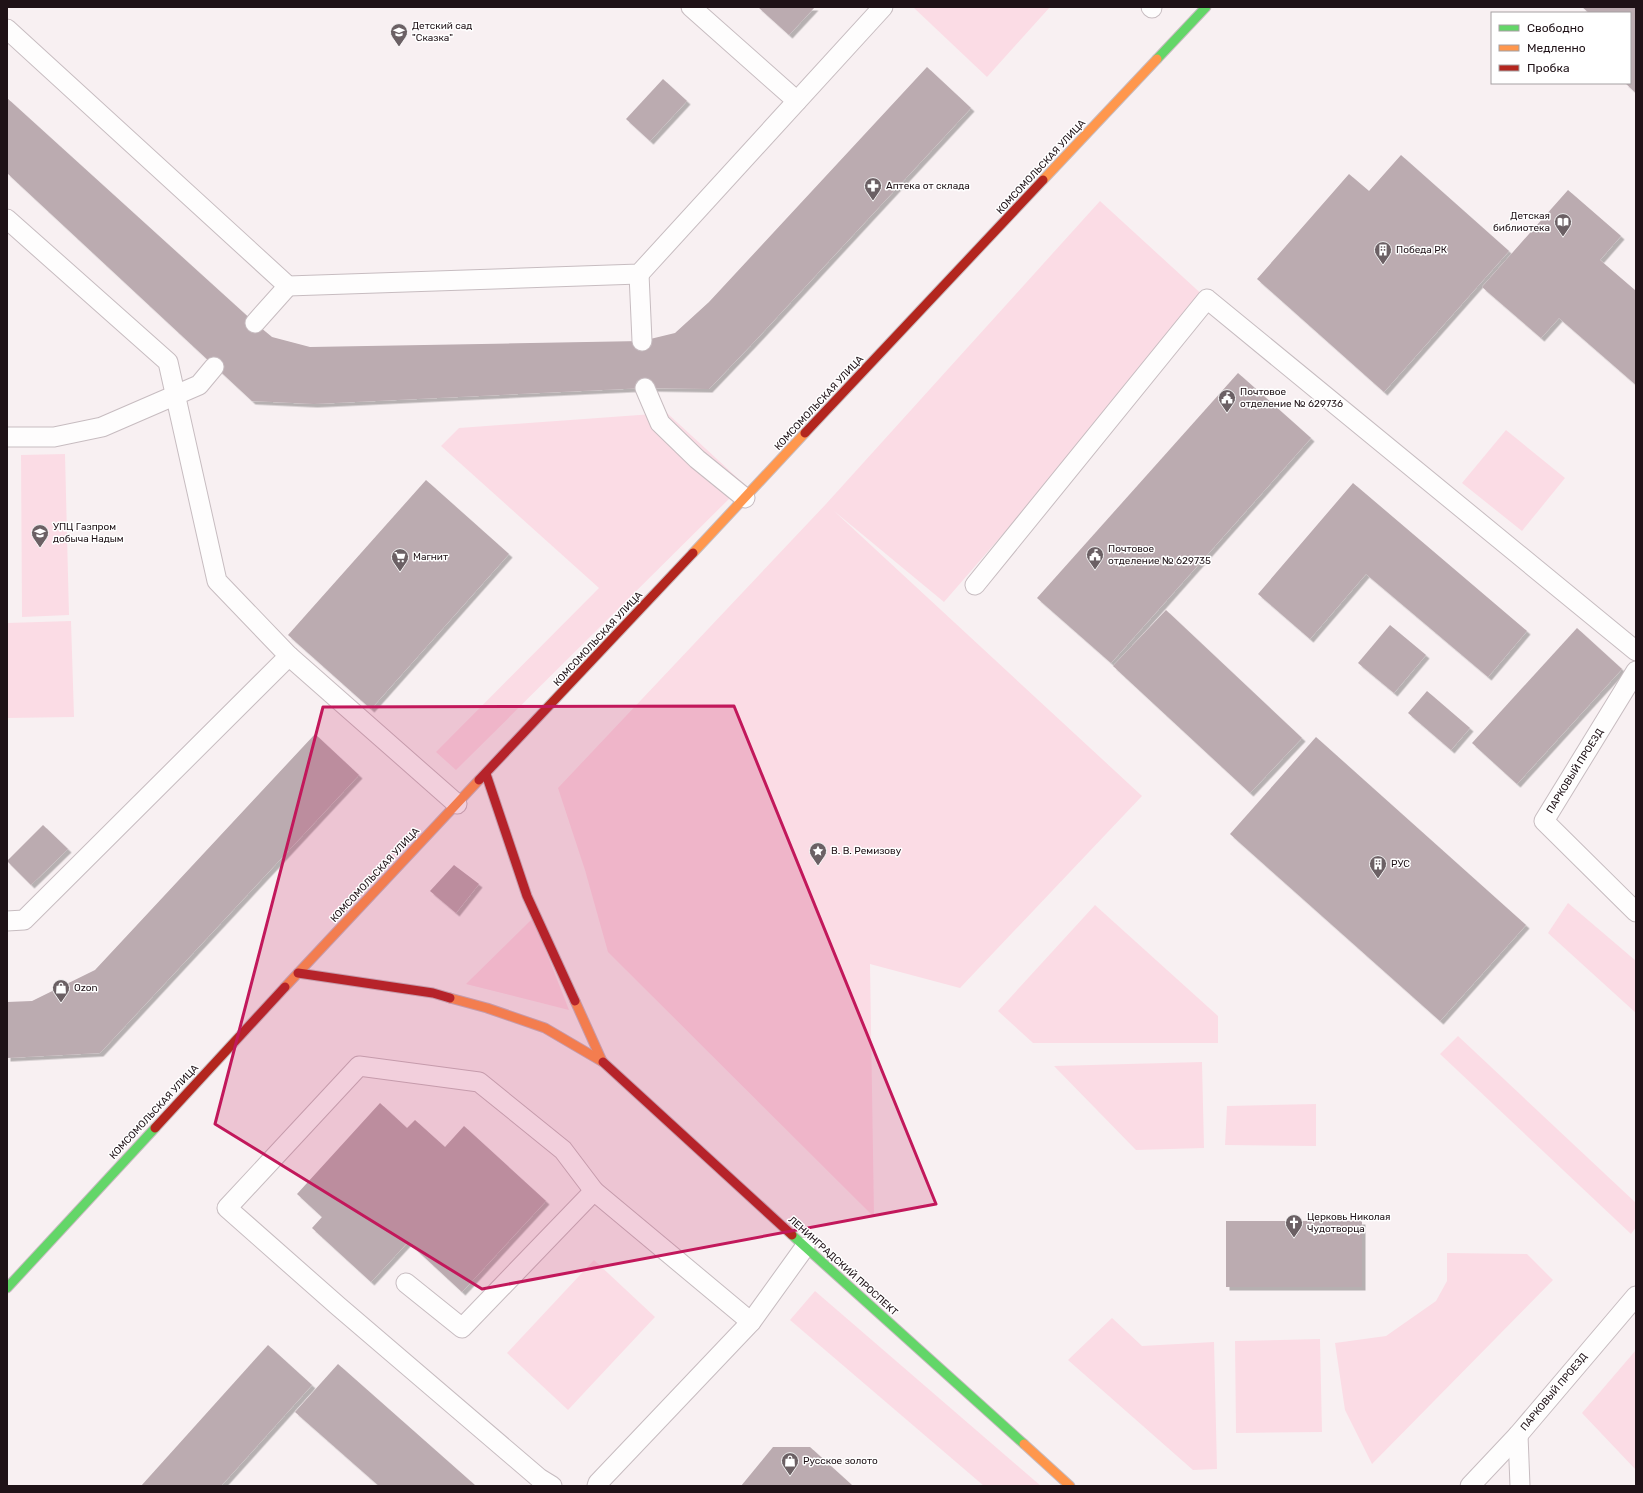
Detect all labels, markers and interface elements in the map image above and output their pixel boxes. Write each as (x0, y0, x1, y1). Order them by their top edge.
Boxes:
legend (1491, 12, 1631, 84)
place label: Детский сад "Сказка" (412, 20, 472, 44)
text: Свободно (1527, 21, 1584, 35)
school or university icon: Детский сад "Сказка" (389, 22, 409, 47)
text: Медленно (1527, 41, 1586, 55)
text: Пробка (1527, 61, 1570, 75)
street label: КОМСОМОЛЬСКАЯ УЛИЦА (994, 117, 1088, 217)
pharmacy icon: Аптека от склада (863, 176, 883, 201)
place label: Аптека от склада (886, 180, 970, 192)
place label: Детская библиотека (1493, 210, 1550, 234)
library icon: Детская библиотека (1553, 212, 1573, 237)
building icon: Победа РК (1373, 240, 1393, 265)
place label: Победа РК (1396, 244, 1448, 256)
street label: КОМСОМОЛЬСКАЯ УЛИЦА (772, 353, 866, 453)
place label: Почтовое отделение № 629736 (1240, 386, 1343, 410)
public building icon: Почтовое отделение № 629736 (1217, 388, 1237, 413)
place label: УПЦ Газпром добыча Надым (53, 521, 124, 545)
school or university icon: УПЦ Газпром добыча Надым (30, 523, 50, 548)
place label: Почтовое отделение № 629735 (1108, 543, 1211, 567)
public building icon: Почтовое отделение № 629735 (1085, 545, 1105, 570)
supermarket icon: Магнит (390, 547, 410, 572)
place label: Магнит (413, 551, 448, 563)
street label: КОМСОМОЛЬСКАЯ УЛИЦА (551, 589, 645, 689)
street label: ПАРКОВЫЙ ПРОЕЗД (1544, 726, 1606, 816)
street label: КОМСОМОЛЬСКАЯ УЛИЦА (328, 825, 422, 925)
place icon: В. В. Ремизову (808, 841, 828, 866)
place label: В. В. Ремизову (831, 845, 902, 857)
building icon: РУС (1368, 854, 1388, 879)
place label: РУС (1391, 858, 1410, 870)
shop icon: Ozon (51, 978, 71, 1003)
place label: Ozon (74, 982, 98, 994)
street label: КОМСОМОЛЬСКАЯ УЛИЦА (107, 1062, 201, 1162)
place label: Церковь Николая Чудотворца (1307, 1211, 1391, 1235)
church icon: Церковь Николая Чудотворца (1284, 1213, 1304, 1238)
street label: ЛЕНИНГРАДСКИЙ ПРОСПЕКТ (786, 1214, 900, 1318)
street label: ПАРКОВЫЙ ПРОЕЗД (1518, 1351, 1590, 1433)
shop icon: Русское золото (780, 1451, 800, 1476)
place label: Русское золото (803, 1455, 878, 1467)

